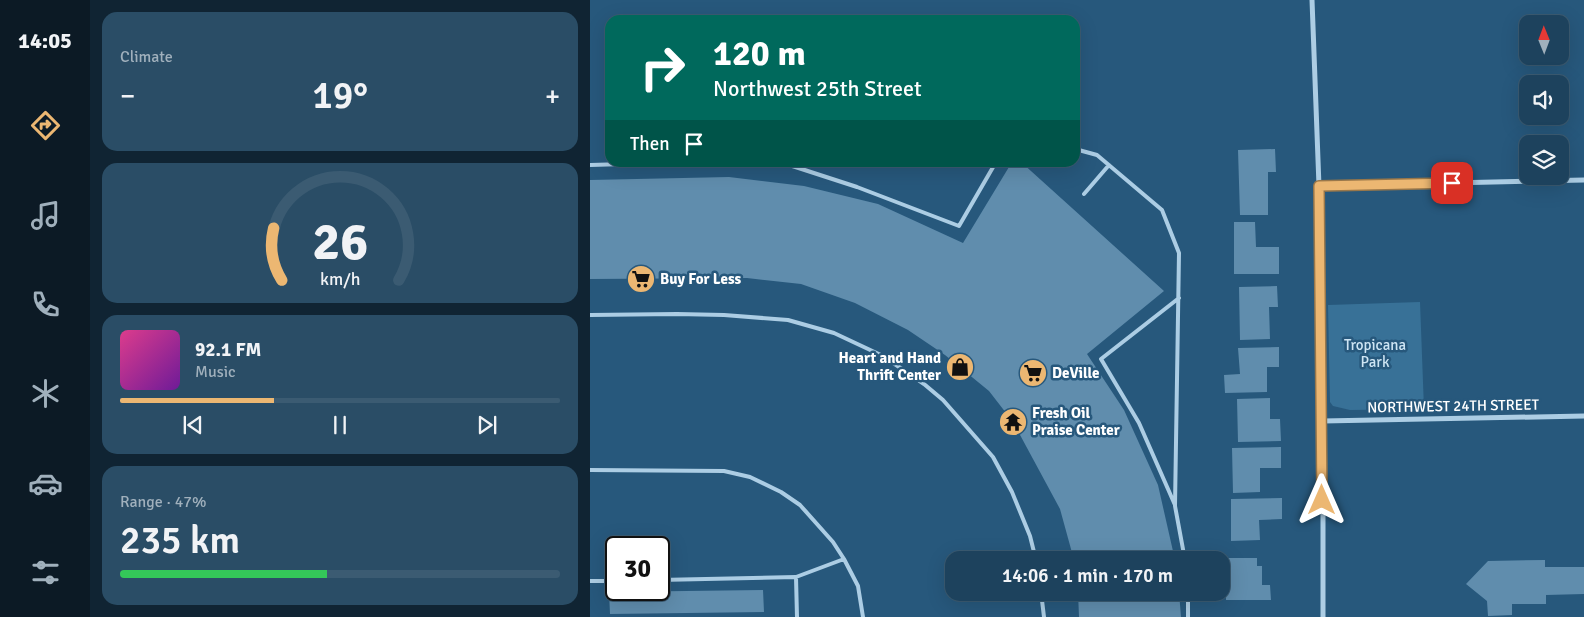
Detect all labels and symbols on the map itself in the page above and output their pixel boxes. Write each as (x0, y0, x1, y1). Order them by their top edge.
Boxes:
north arrow (1519, 15, 1569, 65)
pin (1431, 162, 1473, 204)
supermarket icon: Buy For Less (626, 264, 656, 294)
place label: Buy For Less (660, 270, 742, 288)
park label: Tropicana Park (1344, 336, 1406, 371)
place label: Heart and Hand Thrift Center (839, 349, 941, 384)
shop icon: Heart and Hand Thrift Center (945, 352, 975, 382)
supermarket icon: DeVille (1018, 358, 1048, 388)
place label: DeVille (1052, 364, 1100, 382)
street label: NORTHWEST 24TH STREET (1367, 395, 1540, 416)
place label: Fresh Oil Praise Center (1032, 404, 1120, 439)
temple icon: Fresh Oil Praise Center (998, 407, 1028, 437)
position arrow (1295, 473, 1347, 525)
speed limit sign: 30 (605, 536, 670, 601)

